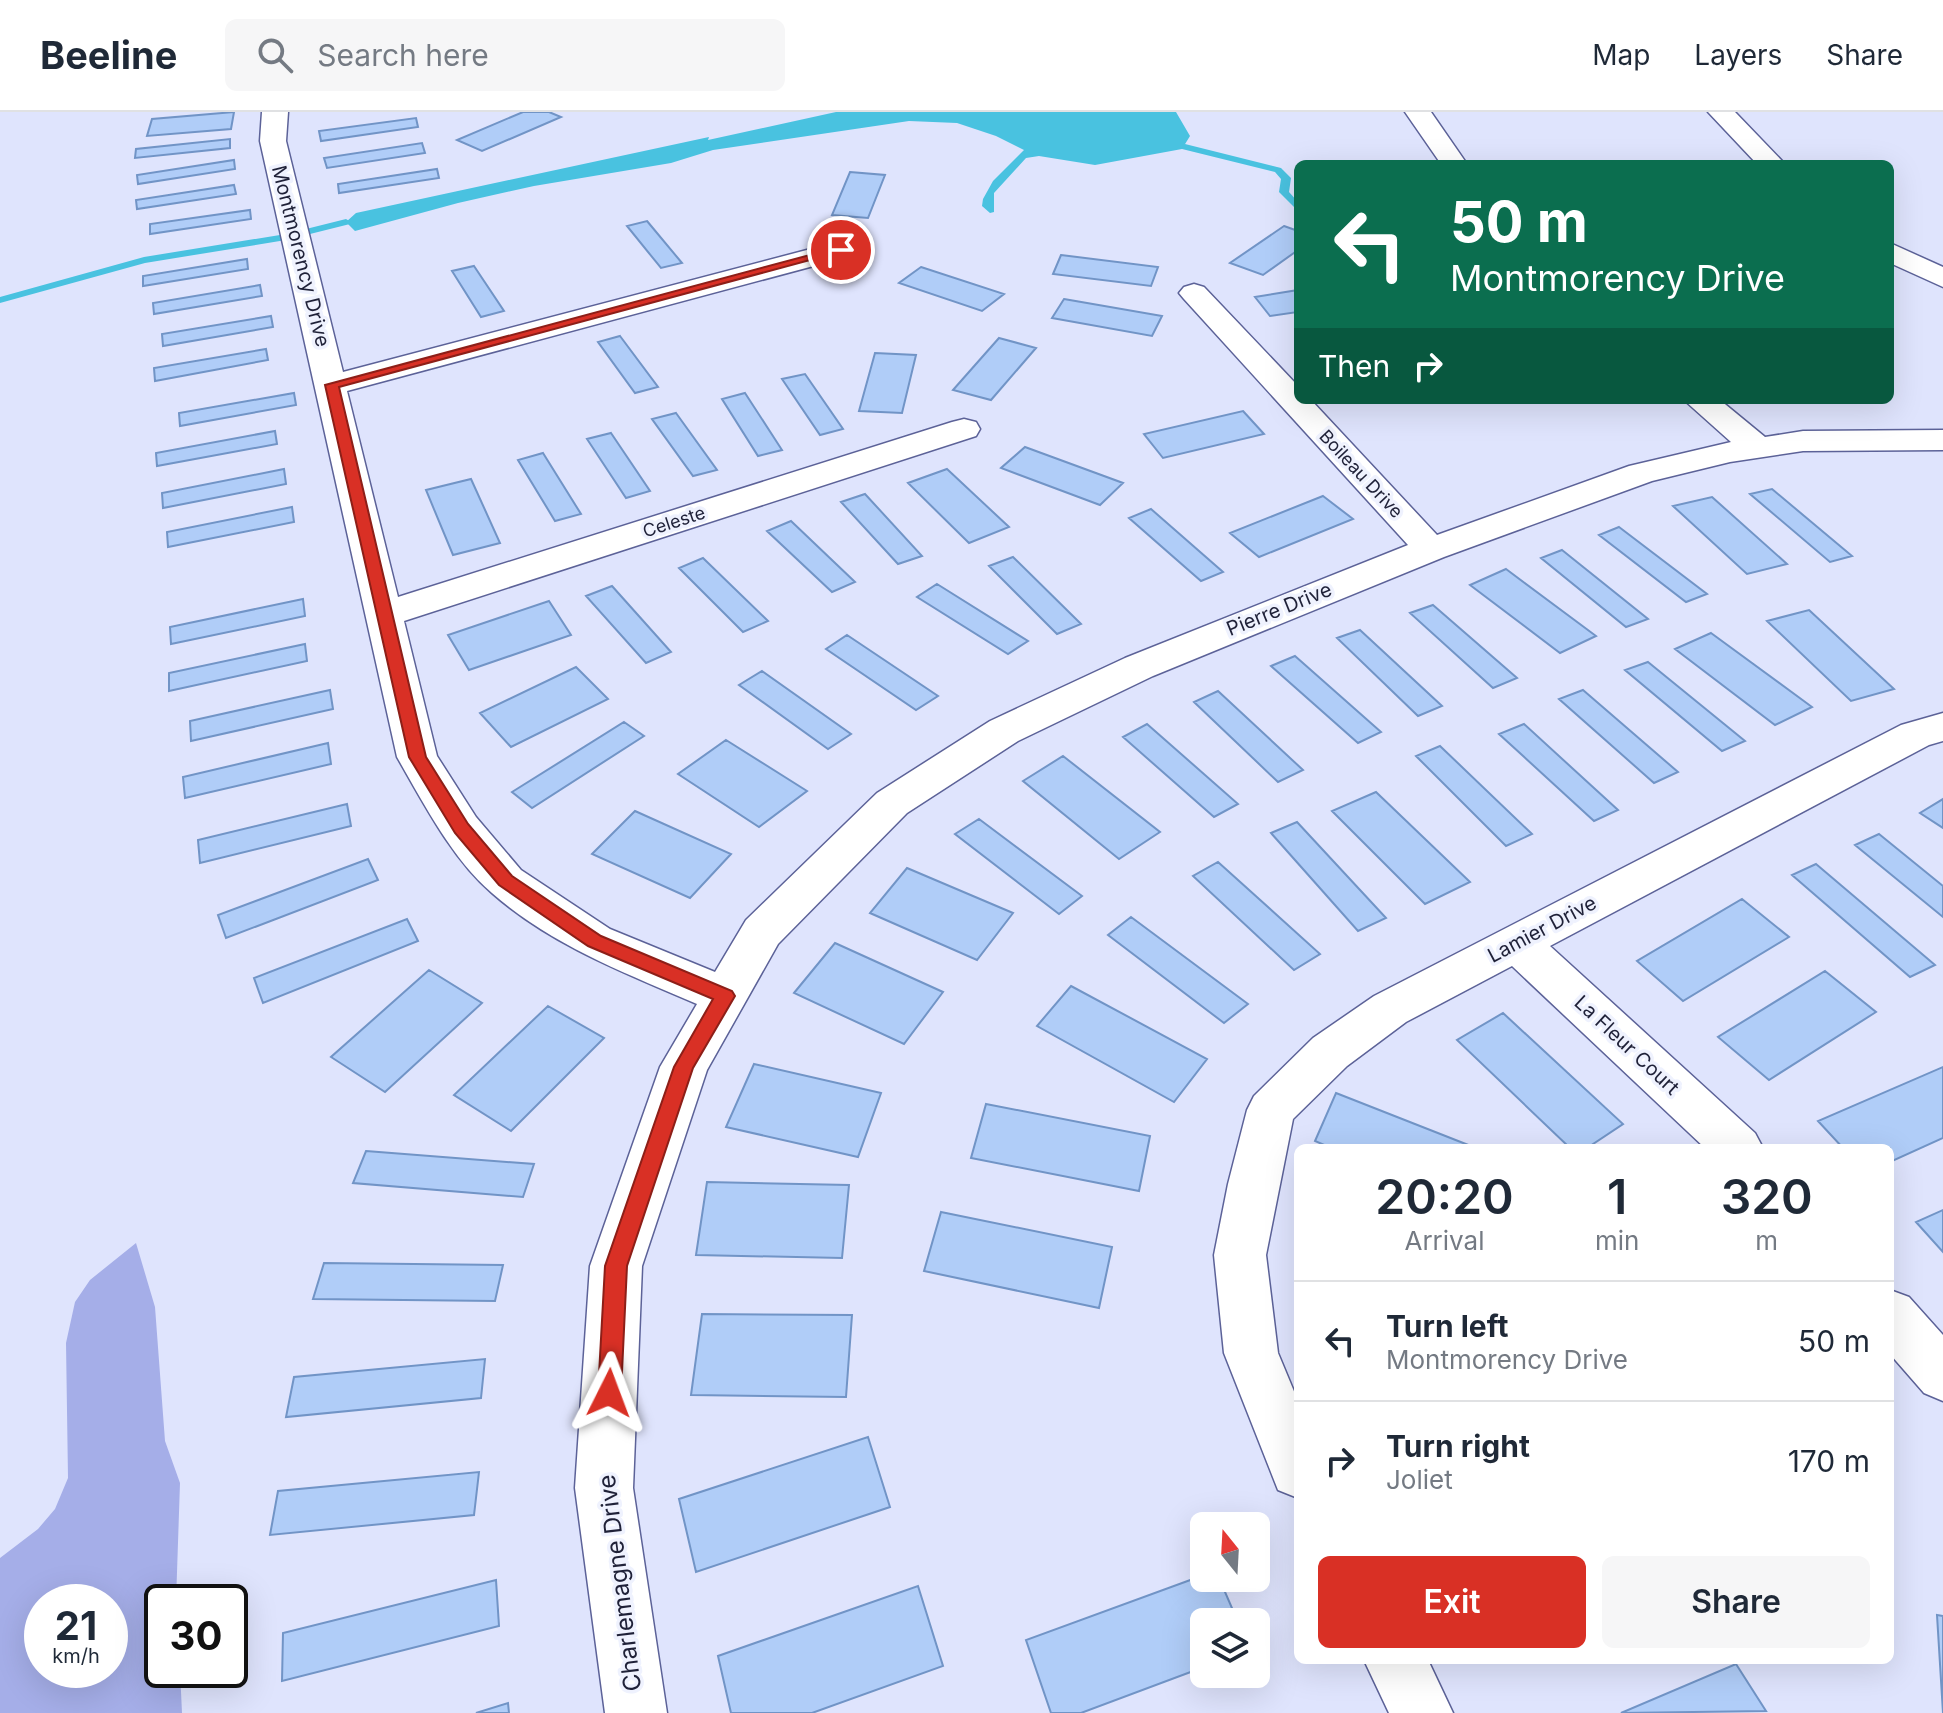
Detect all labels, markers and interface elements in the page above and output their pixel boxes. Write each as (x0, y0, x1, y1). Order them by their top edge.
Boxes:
search box (225, 19, 785, 91)
text: Beeline (40, 32, 177, 78)
icon: search (253, 33, 297, 77)
text: Search here (317, 37, 489, 73)
text: Map (1592, 38, 1650, 72)
text: Layers (1694, 38, 1782, 72)
text: Share (1826, 38, 1903, 72)
street label: Montmorency Drive (267, 163, 335, 349)
text: 50 m (1450, 188, 1588, 256)
icon: left (1318, 192, 1422, 296)
pin (807, 216, 875, 284)
icon: arrive (819, 228, 863, 272)
text: Montmorency Drive (1450, 256, 1785, 300)
icon: right (1406, 344, 1450, 388)
text: Then (1318, 348, 1390, 384)
street label: Boileau Drive (1315, 425, 1407, 522)
street label: Celeste (640, 502, 708, 541)
street label: Pierre Drive (1223, 577, 1335, 641)
street label: Lamier Drive (1484, 890, 1600, 968)
street label: La Fleur Court (1570, 990, 1685, 1100)
text: 20:20 (1375, 1167, 1514, 1226)
text: 1 (1607, 1167, 1627, 1226)
text: 320 (1721, 1167, 1813, 1226)
text: Arrival (1404, 1225, 1484, 1256)
text: min (1595, 1225, 1639, 1256)
text: m (1755, 1225, 1778, 1256)
text: Turn left (1386, 1308, 1508, 1344)
icon: left (1318, 1319, 1362, 1363)
text: 50 m (1798, 1323, 1870, 1359)
text: Montmorency Drive (1386, 1344, 1628, 1375)
position arrow (567, 1351, 651, 1435)
text: Turn right (1386, 1428, 1530, 1464)
icon: right (1318, 1439, 1362, 1483)
text: 170 m (1788, 1443, 1870, 1479)
text: Joliet (1386, 1464, 1453, 1495)
street label: Charlemagne Drive (592, 1473, 647, 1693)
north arrow (1190, 1512, 1270, 1592)
map controls (1190, 1512, 1270, 1688)
button: Exit (1318, 1556, 1586, 1648)
button: Share (1602, 1556, 1870, 1648)
speed limit sign: 30 (144, 1584, 248, 1688)
text: 21 (55, 1601, 97, 1650)
button: layers (1190, 1608, 1270, 1688)
text: km/h (52, 1644, 100, 1668)

